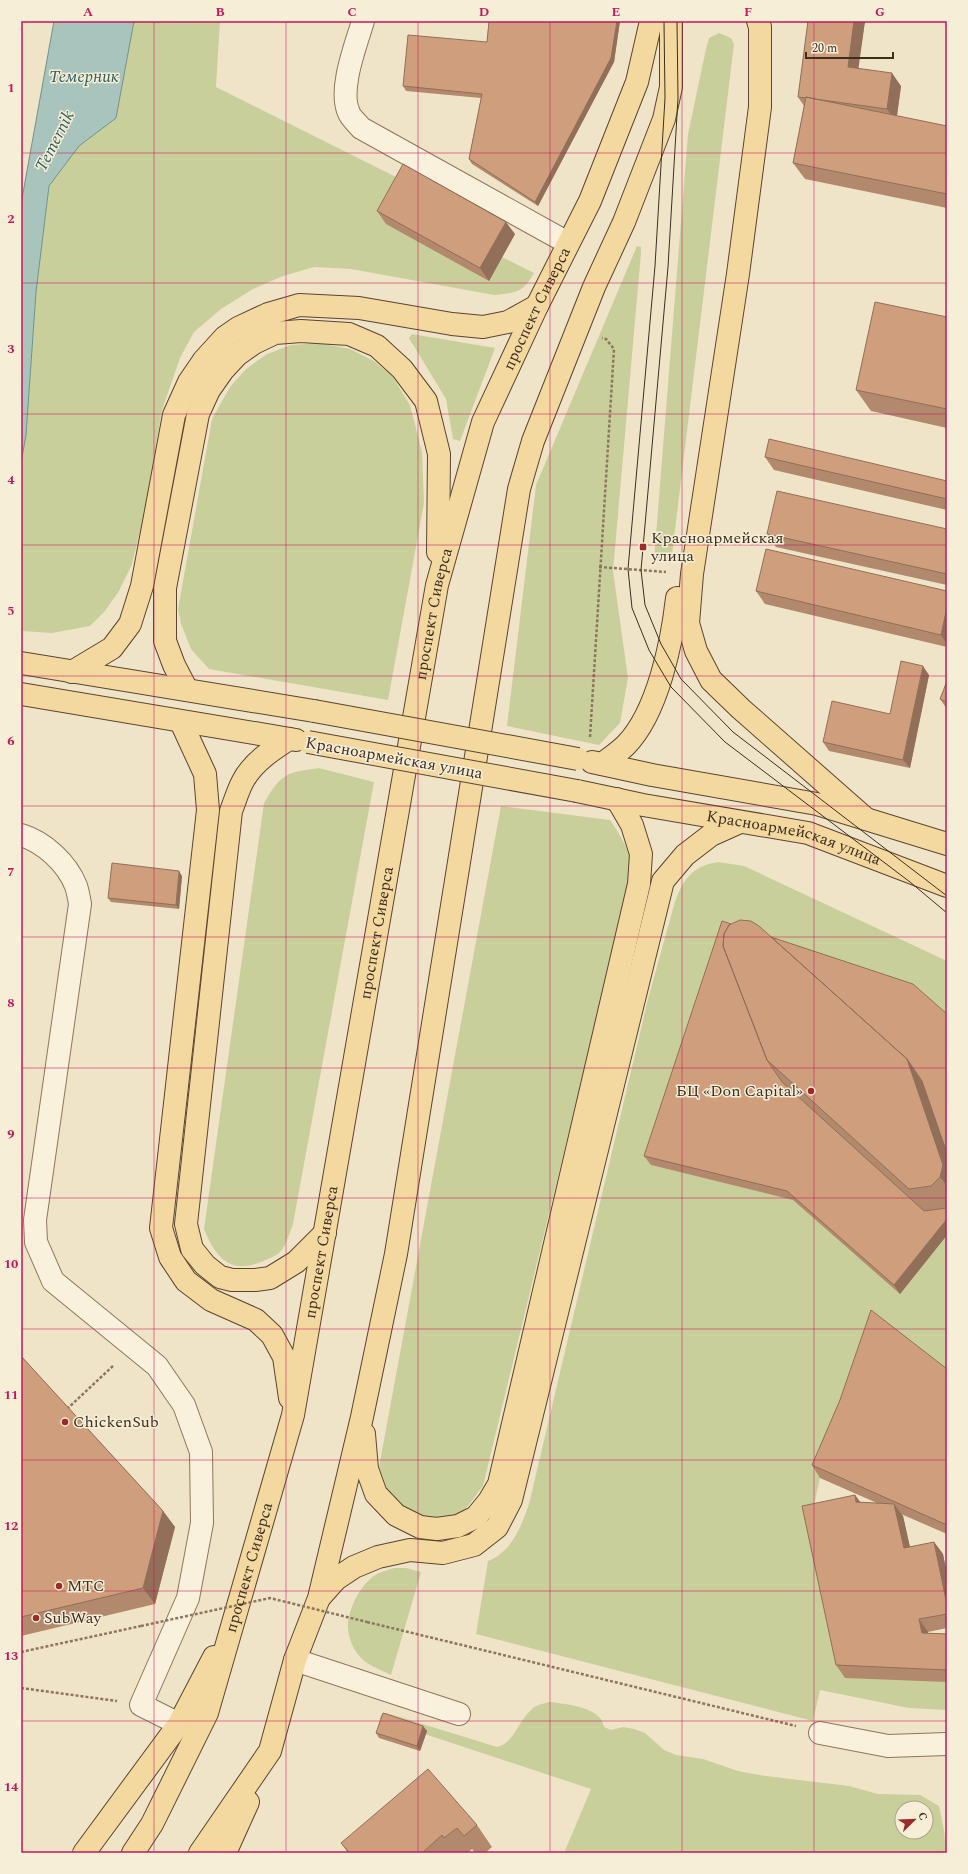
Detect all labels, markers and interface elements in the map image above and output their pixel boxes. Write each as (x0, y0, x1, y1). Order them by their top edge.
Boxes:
text: A (83, 2, 93, 22)
text: B (215, 2, 225, 22)
text: C (347, 2, 357, 22)
text: D (479, 2, 489, 22)
text: E (612, 2, 621, 22)
text: F (744, 2, 752, 22)
text: G (875, 2, 885, 22)
scale bar (806, 34, 893, 60)
text: 20 m (812, 39, 837, 58)
water label: Темерник (49, 64, 119, 90)
text: 1 (7, 78, 15, 98)
water label: Temernik (29, 106, 82, 176)
text: 2 (7, 209, 15, 229)
street label: проспект Сиверса (497, 243, 577, 374)
text: 3 (7, 339, 15, 359)
text: 4 (7, 470, 15, 490)
place label: Красноармейская улица (650, 526, 784, 568)
marker: Красноармейская улица (638, 542, 648, 552)
street label: проспект Сиверса (409, 545, 459, 682)
text: 5 (7, 601, 15, 621)
text: 6 (7, 731, 15, 751)
street label: Красноармейская улица (303, 731, 485, 785)
street label: Красноармейская улица (705, 804, 884, 872)
text: 7 (7, 862, 15, 882)
street label: проспект Сиверса (353, 864, 400, 1001)
text: 8 (7, 993, 15, 1013)
place label: БЦ «Don Capital» (676, 1079, 803, 1103)
marker: БЦ «Don Capital» (806, 1086, 816, 1096)
text: 9 (7, 1124, 15, 1144)
street label: проспект Сиверса (298, 1184, 345, 1320)
text: 10 (4, 1254, 18, 1274)
text: 11 (4, 1385, 18, 1405)
place label: ChickenSub (73, 1410, 159, 1434)
marker: ChickenSub (60, 1417, 70, 1427)
street label: проспект Сиверса (219, 1499, 279, 1635)
text: 12 (4, 1516, 18, 1536)
place label: МТС (67, 1574, 105, 1598)
marker: МТС (54, 1581, 64, 1591)
place label: SubWay (44, 1606, 103, 1630)
marker: SubWay (31, 1613, 41, 1623)
text: 13 (4, 1646, 18, 1666)
text: 14 (4, 1777, 19, 1797)
north arrow (894, 1800, 934, 1840)
text: С (913, 1809, 932, 1823)

